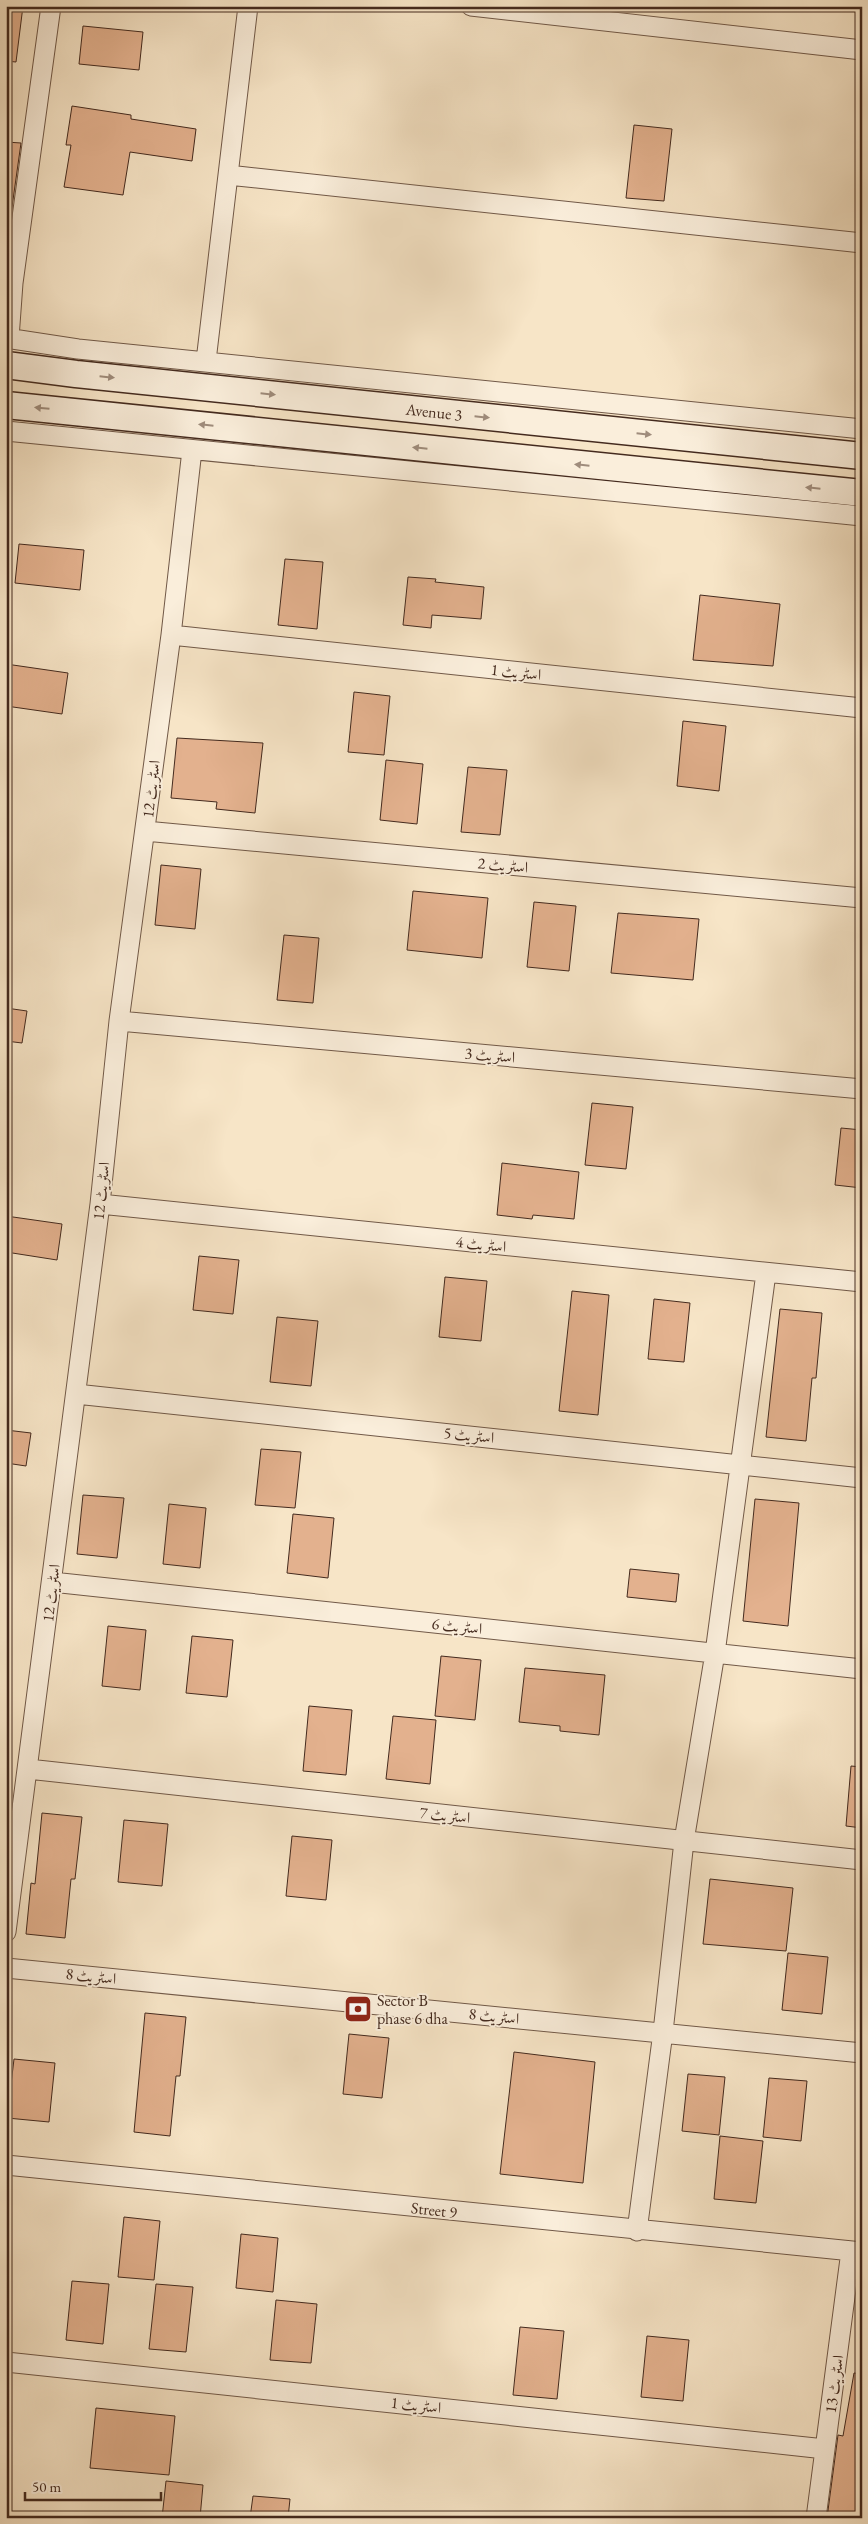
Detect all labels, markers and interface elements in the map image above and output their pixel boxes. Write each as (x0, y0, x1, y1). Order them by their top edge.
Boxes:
one-way arrow (99, 373, 115, 381)
one-way arrow (261, 390, 277, 398)
street label: Avenue 3 (404, 398, 464, 425)
one-way arrow (34, 404, 50, 412)
one-way arrow (474, 413, 490, 421)
one-way arrow (198, 421, 214, 429)
one-way arrow (636, 430, 652, 438)
one-way arrow (412, 444, 428, 452)
one-way arrow (574, 461, 590, 469)
one-way arrow (805, 484, 821, 492)
street label: اسٹریٹ 1 (490, 659, 542, 685)
street label: اسٹریٹ 12 (137, 759, 165, 819)
street label: اسٹریٹ 2 (477, 852, 529, 878)
street label: اسٹریٹ 3 (464, 1042, 516, 1068)
street label: اسٹریٹ 12 (88, 1161, 114, 1221)
street label: اسٹریٹ 4 (455, 1231, 507, 1257)
street label: اسٹریٹ 5 (443, 1422, 495, 1448)
street label: اسٹریٹ 12 (37, 1563, 65, 1623)
street label: اسٹریٹ 6 (431, 1613, 483, 1639)
street label: اسٹریٹ 7 (419, 1802, 471, 1828)
street label: اسٹریٹ 8 (65, 1963, 117, 1989)
place label: Sector B phase 6 dha (377, 1990, 449, 2029)
bank icon: Sector B phase 6 dha (343, 1994, 373, 2024)
street label: اسٹریٹ 8 (468, 2003, 520, 2029)
street label: Street 9 (410, 2197, 458, 2223)
street label: اسٹریٹ 13 (820, 2354, 848, 2414)
street label: اسٹریٹ 1 (390, 2392, 442, 2418)
scale bar (25, 2469, 161, 2501)
text: 50 m (32, 2477, 61, 2496)

